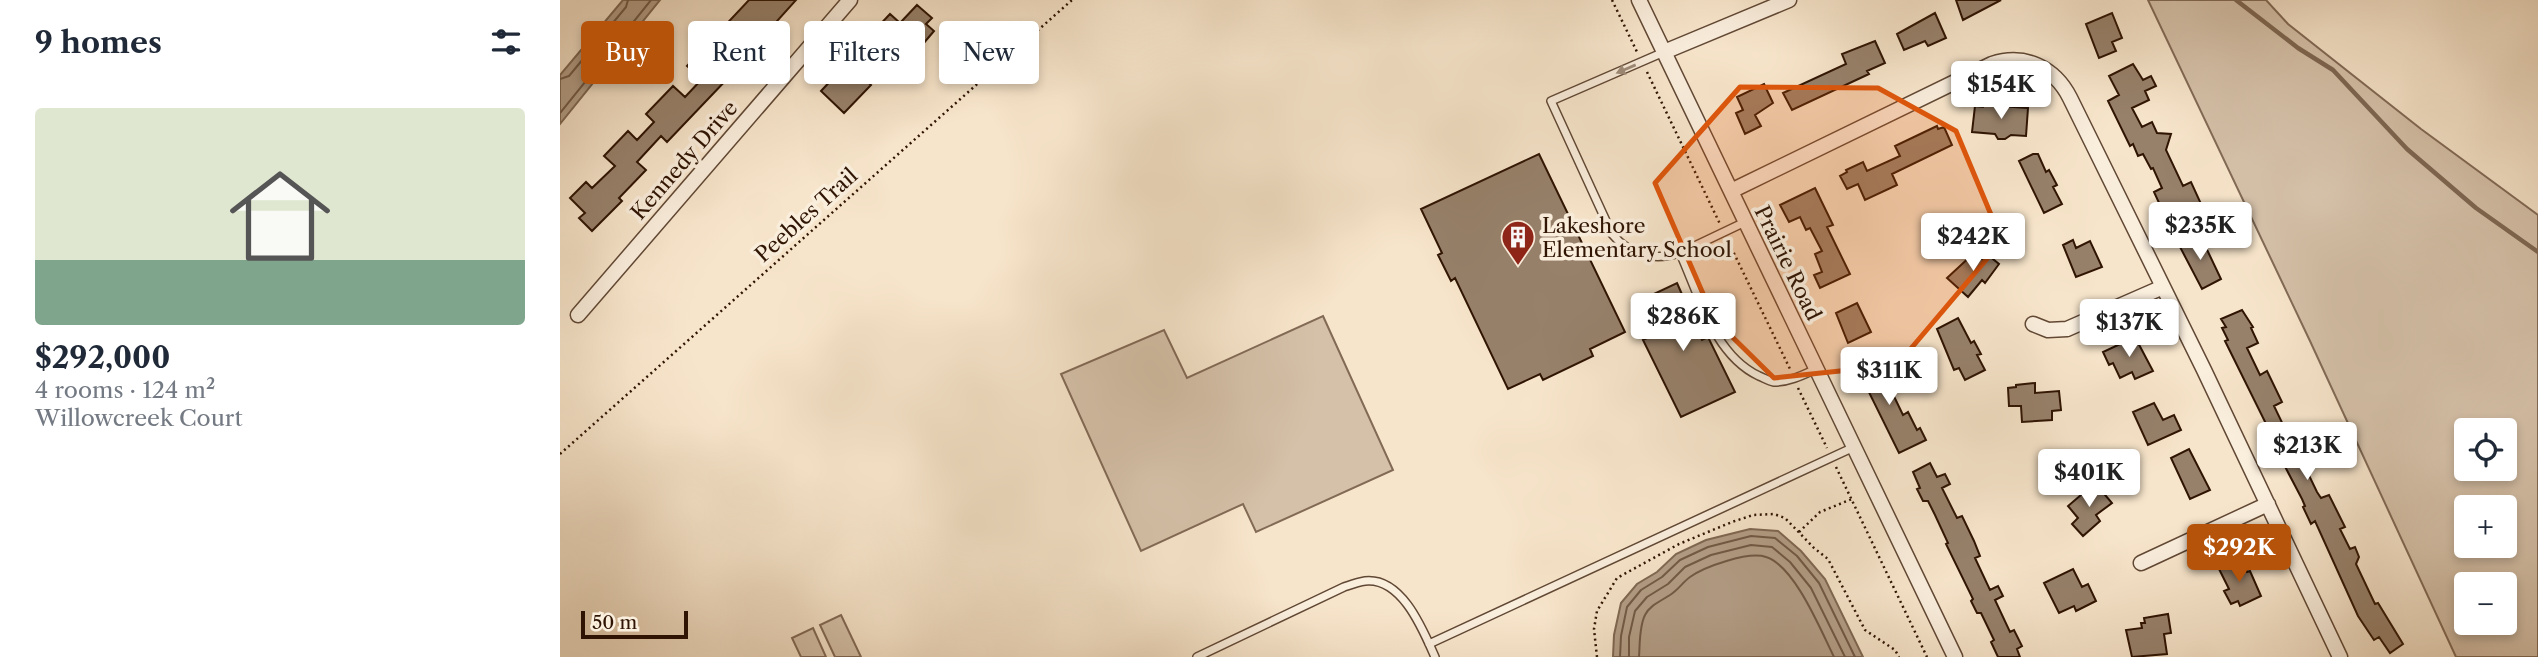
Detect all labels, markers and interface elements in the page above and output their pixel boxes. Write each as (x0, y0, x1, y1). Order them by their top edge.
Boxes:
chip: Buy (581, 21, 674, 84)
chip: Rent (688, 21, 790, 84)
chip: Filters (804, 21, 925, 84)
chip: New (939, 21, 1039, 84)
icon: filters (487, 23, 525, 61)
text: 9 homes (35, 24, 162, 61)
pin: $154K (1952, 61, 2050, 121)
one-way arrow (1615, 63, 1636, 74)
text: $154K (1967, 70, 2035, 98)
street label: Kennedy Drive (626, 95, 742, 225)
icon: home (217, 153, 343, 279)
street label: Peebles Trail (750, 163, 862, 267)
street label: Prairie Road (1749, 202, 1827, 325)
pin: $235K (2151, 202, 2249, 262)
text: $235K (2165, 211, 2235, 239)
place label: Lakeshore Elementary School (1542, 213, 1732, 262)
pin: $242K (1924, 214, 2022, 273)
building icon: Lakeshore Elementary School (1499, 218, 1537, 267)
text: $242K (1937, 222, 2009, 250)
pin: $286K (1634, 294, 1732, 353)
pin: $137K (2080, 300, 2178, 359)
text: $286K (1647, 302, 1719, 330)
text: $137K (2096, 308, 2162, 336)
text: $292,000 (35, 339, 170, 376)
pin: $311K (1840, 348, 1938, 407)
text: $311K (1857, 356, 1921, 384)
text: 4 rooms · 124 m² (35, 376, 215, 404)
text: Willowcreek Court (35, 404, 243, 432)
map controls (2454, 418, 2517, 635)
button: locate (2454, 418, 2517, 481)
pin: $213K (2258, 422, 2356, 482)
text: $213K (2273, 431, 2341, 459)
pin: $401K (2040, 449, 2138, 509)
text: $401K (2054, 458, 2124, 486)
button: + (2454, 495, 2517, 558)
pin: $292K (2190, 524, 2288, 584)
text: $292K (2203, 533, 2275, 561)
button: − (2454, 572, 2517, 635)
scale bar (581, 608, 688, 640)
text: 50 m (592, 611, 637, 634)

